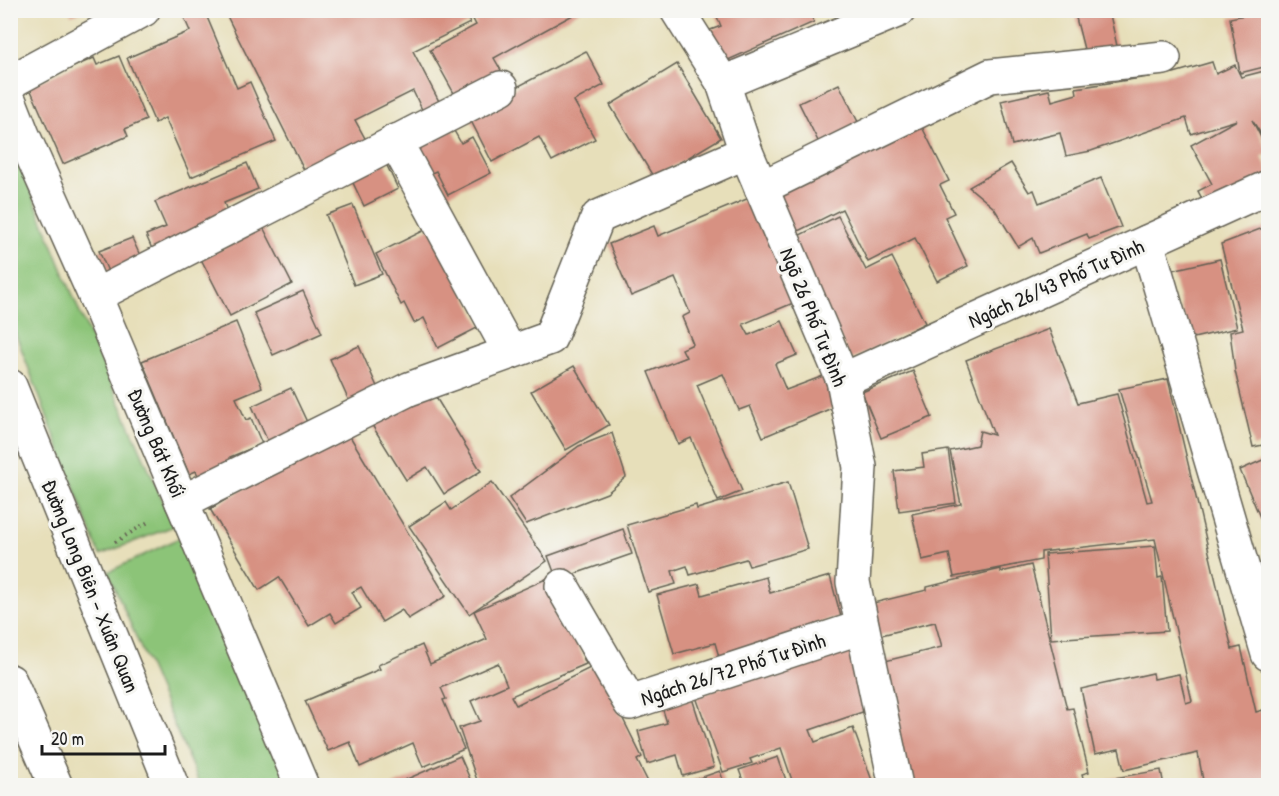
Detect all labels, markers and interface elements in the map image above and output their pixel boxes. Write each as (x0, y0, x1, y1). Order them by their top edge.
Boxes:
street label: Ngách 26/43 Phố Tư Đình (964, 231, 1149, 335)
street label: Ngõ 26 Phố Tư Đình (773, 244, 855, 391)
street label: Đường Bát Khối (121, 384, 193, 502)
street label: Đường Long Biên – Xuân Quan (35, 475, 147, 697)
street label: Ngách 26/72 Phố Tư Đình (637, 625, 829, 713)
scale bar (42, 718, 165, 756)
text: 20 m (51, 726, 84, 751)

